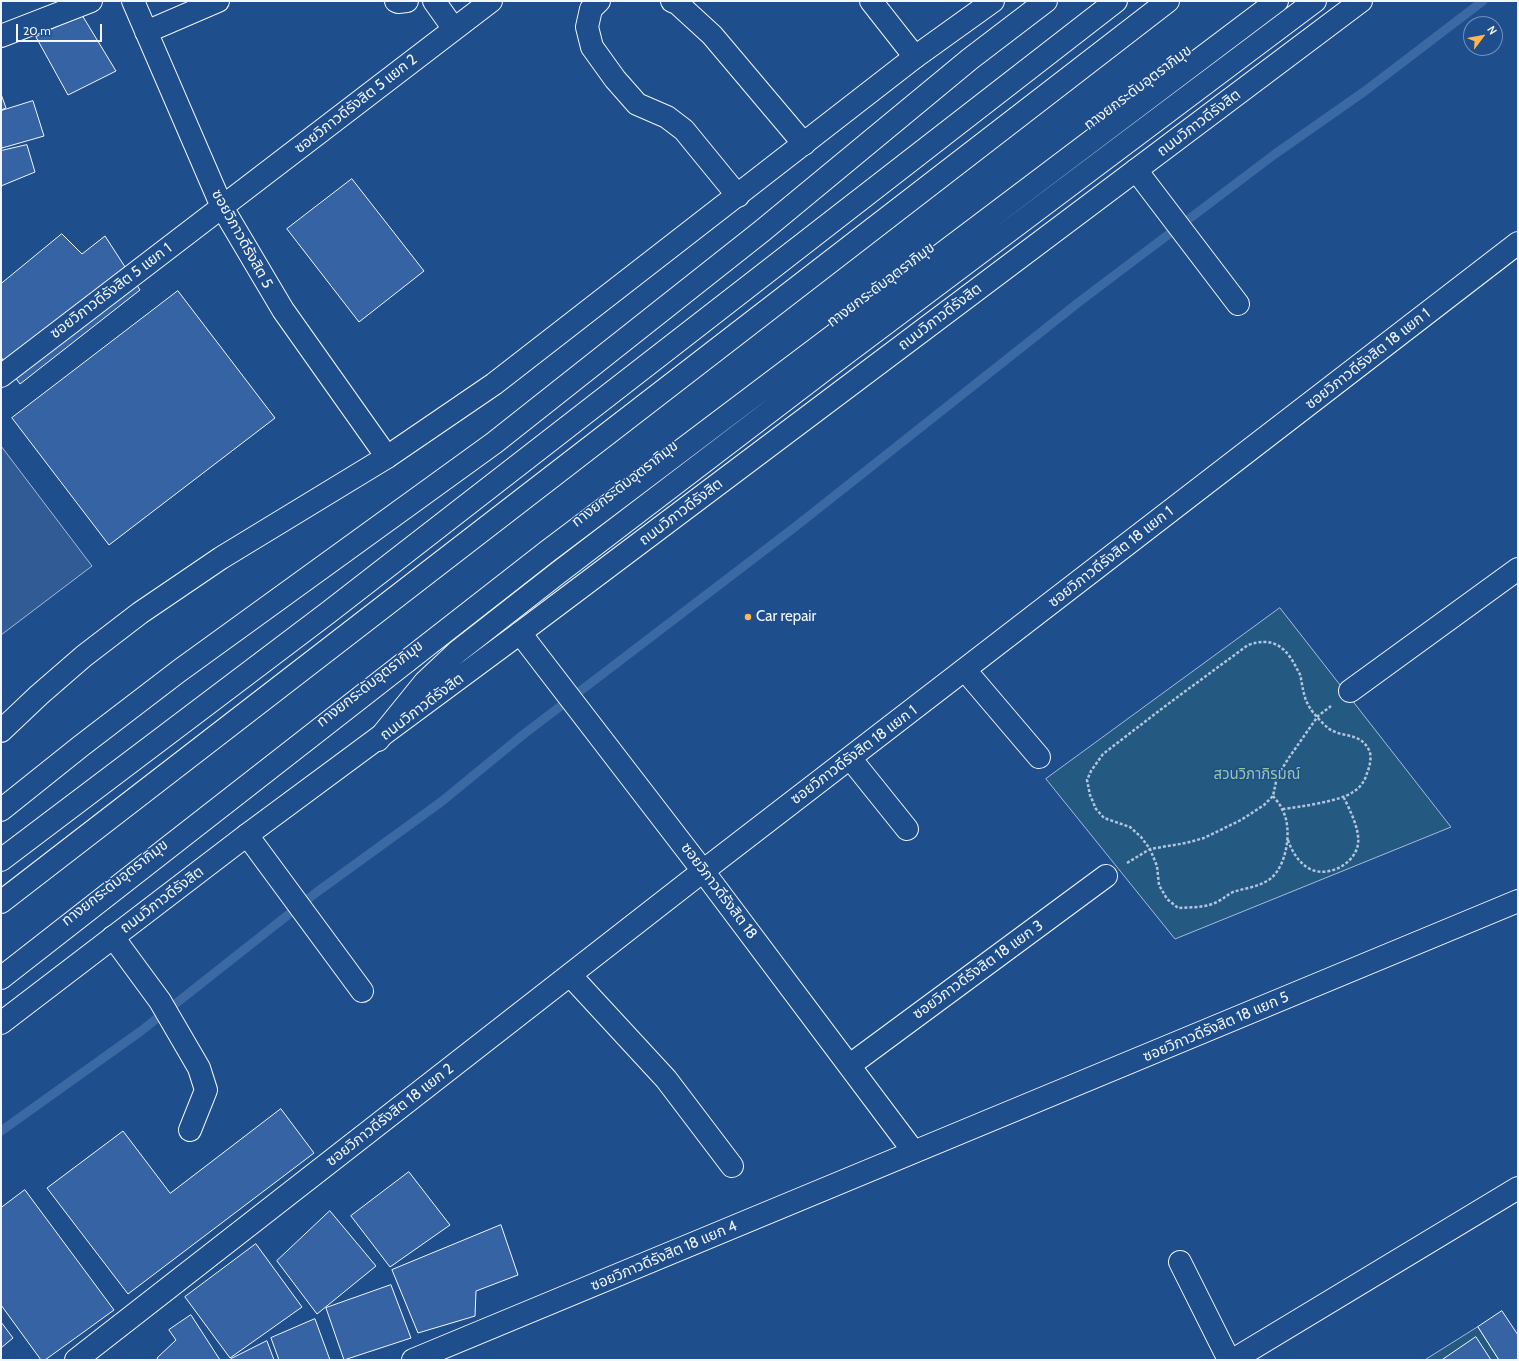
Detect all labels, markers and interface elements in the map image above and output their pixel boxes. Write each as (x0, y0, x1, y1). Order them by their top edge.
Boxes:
scale bar (18, 16, 104, 42)
north arrow (1463, 16, 1503, 56)
text: 20 m (23, 23, 51, 38)
text: N (1484, 23, 1500, 37)
street label: ทางยกระดับอุตราภิมุข (1081, 42, 1195, 134)
street label: ซอยวิภาวดีรังสิต 5 แยก 2 (291, 51, 421, 157)
street label: ถนนวิภาวดีรังสิต (1154, 86, 1244, 160)
street label: ซอยวิภาวดีรังสิต 5 (207, 187, 277, 291)
street label: ซอยวิภาวดีรังสิต 5 แยก 1 (47, 239, 175, 343)
street label: ทางยกระดับอุตราภิมุข (824, 239, 938, 331)
street label: ถนนวิภาวดีรังสิต (895, 280, 985, 354)
street label: ซอยวิภาวดีรังสิต 18 แยก 1 (1302, 305, 1434, 413)
street label: ทางยกระดับอุตราภิมุข (568, 437, 682, 531)
street label: ถนนวิภาวดีรังสิต (636, 475, 726, 549)
street label: ซอยวิภาวดีรังสิต 18 แยก 1 (1045, 503, 1177, 611)
place label: Car repair (756, 608, 816, 626)
marker: Car repair (743, 612, 753, 622)
street label: ทางยกระดับอุตราภิมุข (313, 637, 427, 731)
street label: ถนนวิภาวดีรังสิต (377, 670, 467, 744)
street label: ซอยวิภาวดีรังสิต 18 แยก 1 (787, 702, 921, 808)
park label: สวนวิภาภิรมณ์ (1214, 766, 1300, 784)
street label: ทางยกระดับอุตราภิมุข (58, 836, 172, 930)
street label: ซอยวิภาวดีรังสิต 18 (677, 839, 761, 943)
street label: ถนนวิภาวดีรังสิต (117, 863, 207, 937)
street label: ซอยวิภาวดีรังสิต 18 แยก 3 (909, 917, 1047, 1023)
street label: ซอยวิภาวดีรังสิต 18 แยก 5 (1140, 988, 1292, 1066)
street label: ซอยวิภาวดีรังสิต 18 แยก 2 (323, 1060, 457, 1170)
street label: ซอยวิภาวดีรังสิต 18 แยก 4 (588, 1217, 740, 1295)

